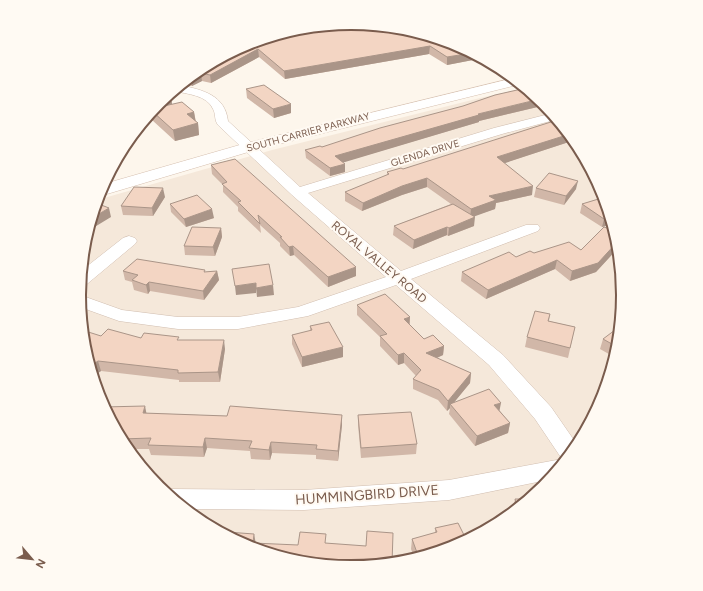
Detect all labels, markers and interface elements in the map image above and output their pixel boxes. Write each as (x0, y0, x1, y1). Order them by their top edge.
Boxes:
street label: SOUTH CARRIER PARKWAY (245, 109, 371, 155)
street label: GLENDA DRIVE (389, 136, 461, 170)
street label: ROYAL VALLEY ROAD (328, 218, 430, 306)
street label: HUMMINGBIRD DRIVE (295, 482, 439, 508)
north arrow (12, 539, 52, 579)
text: N (33, 557, 48, 570)

